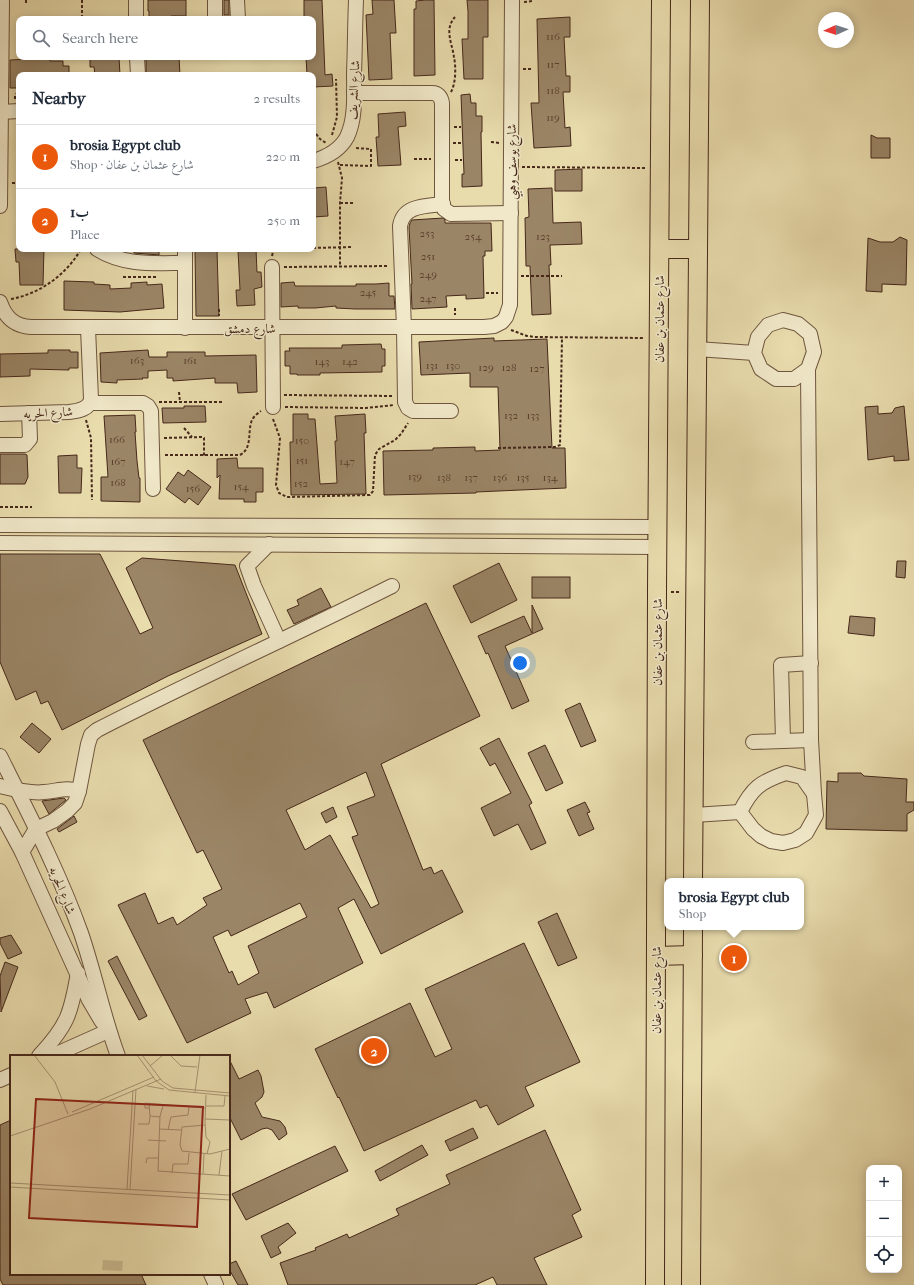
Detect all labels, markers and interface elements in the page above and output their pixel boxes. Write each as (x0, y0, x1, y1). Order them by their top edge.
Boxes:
north arrow (818, 12, 854, 48)
search box (16, 16, 316, 60)
icon: search (30, 27, 52, 49)
text: Search here (62, 29, 138, 47)
house number: 116 (546, 30, 560, 43)
house number: 117 (546, 58, 560, 71)
street label: شارع الشريف (344, 60, 367, 120)
house number: 118 (546, 84, 560, 97)
text: Nearby (32, 88, 86, 108)
text: 2 results (254, 91, 300, 106)
house number: 119 (546, 111, 560, 124)
street label: شارع يوسف وهبي (504, 124, 523, 200)
text: brosia Egypt club (70, 136, 181, 154)
text: 1 (43, 149, 47, 164)
text: 220 m (266, 149, 300, 164)
text: Shop · شارع عثمان بن عفان (70, 157, 194, 172)
text: ب1 (70, 203, 89, 221)
text: 2 (42, 213, 48, 228)
text: 250 m (267, 213, 300, 228)
text: Place (70, 227, 100, 242)
house number: 253 (420, 227, 434, 240)
house number: 254 (465, 230, 482, 243)
house number: 123 (536, 230, 550, 243)
house number: 251 (421, 250, 435, 263)
house number: 249 (419, 268, 437, 281)
street label: شارع عثمان بن عفان (652, 275, 671, 363)
house number: 245 (360, 286, 377, 299)
house number: 247 (419, 292, 437, 305)
street label: شارع دمشق (224, 321, 276, 340)
house number: 163 (130, 354, 144, 367)
house number: 161 (183, 354, 197, 367)
house number: 143 (315, 355, 329, 368)
house number: 142 (342, 355, 358, 368)
house number: 131 (426, 359, 438, 372)
house number: 130 (446, 359, 460, 372)
house number: 129 (478, 361, 494, 374)
house number: 128 (501, 361, 517, 374)
house number: 127 (530, 362, 544, 375)
street label: شارع الحريه (23, 404, 74, 425)
house number: 132 (504, 409, 518, 422)
house number: 133 (527, 409, 539, 422)
house number: 166 (109, 433, 125, 446)
house number: 150 (295, 434, 309, 447)
house number: 151 (296, 454, 308, 467)
house number: 167 (110, 455, 126, 468)
house number: 147 (339, 455, 355, 468)
house number: 139 (408, 470, 422, 483)
house number: 138 (437, 471, 451, 484)
house number: 137 (464, 471, 478, 484)
house number: 136 (493, 471, 507, 484)
house number: 135 (516, 471, 530, 484)
house number: 134 (543, 471, 558, 484)
house number: 168 (110, 476, 126, 489)
house number: 152 (294, 477, 308, 490)
house number: 154 (233, 480, 249, 493)
house number: 156 (186, 482, 200, 495)
street label: شارع عثمان بن عفان (650, 598, 669, 686)
your location (510, 653, 530, 673)
street label: شارع الحريه (43, 864, 79, 918)
popup (664, 878, 804, 930)
text: brosia Egypt club (679, 888, 789, 906)
text: Shop (679, 906, 706, 921)
pin: 1 (721, 943, 747, 973)
street label: شارع عثمان بن عفان (649, 946, 668, 1034)
pin: 2 (361, 1036, 387, 1066)
inset map (10, 1055, 230, 1275)
map controls (866, 1165, 902, 1273)
button: + (866, 1165, 902, 1201)
button: − (866, 1201, 902, 1237)
button: locate (866, 1237, 902, 1273)

